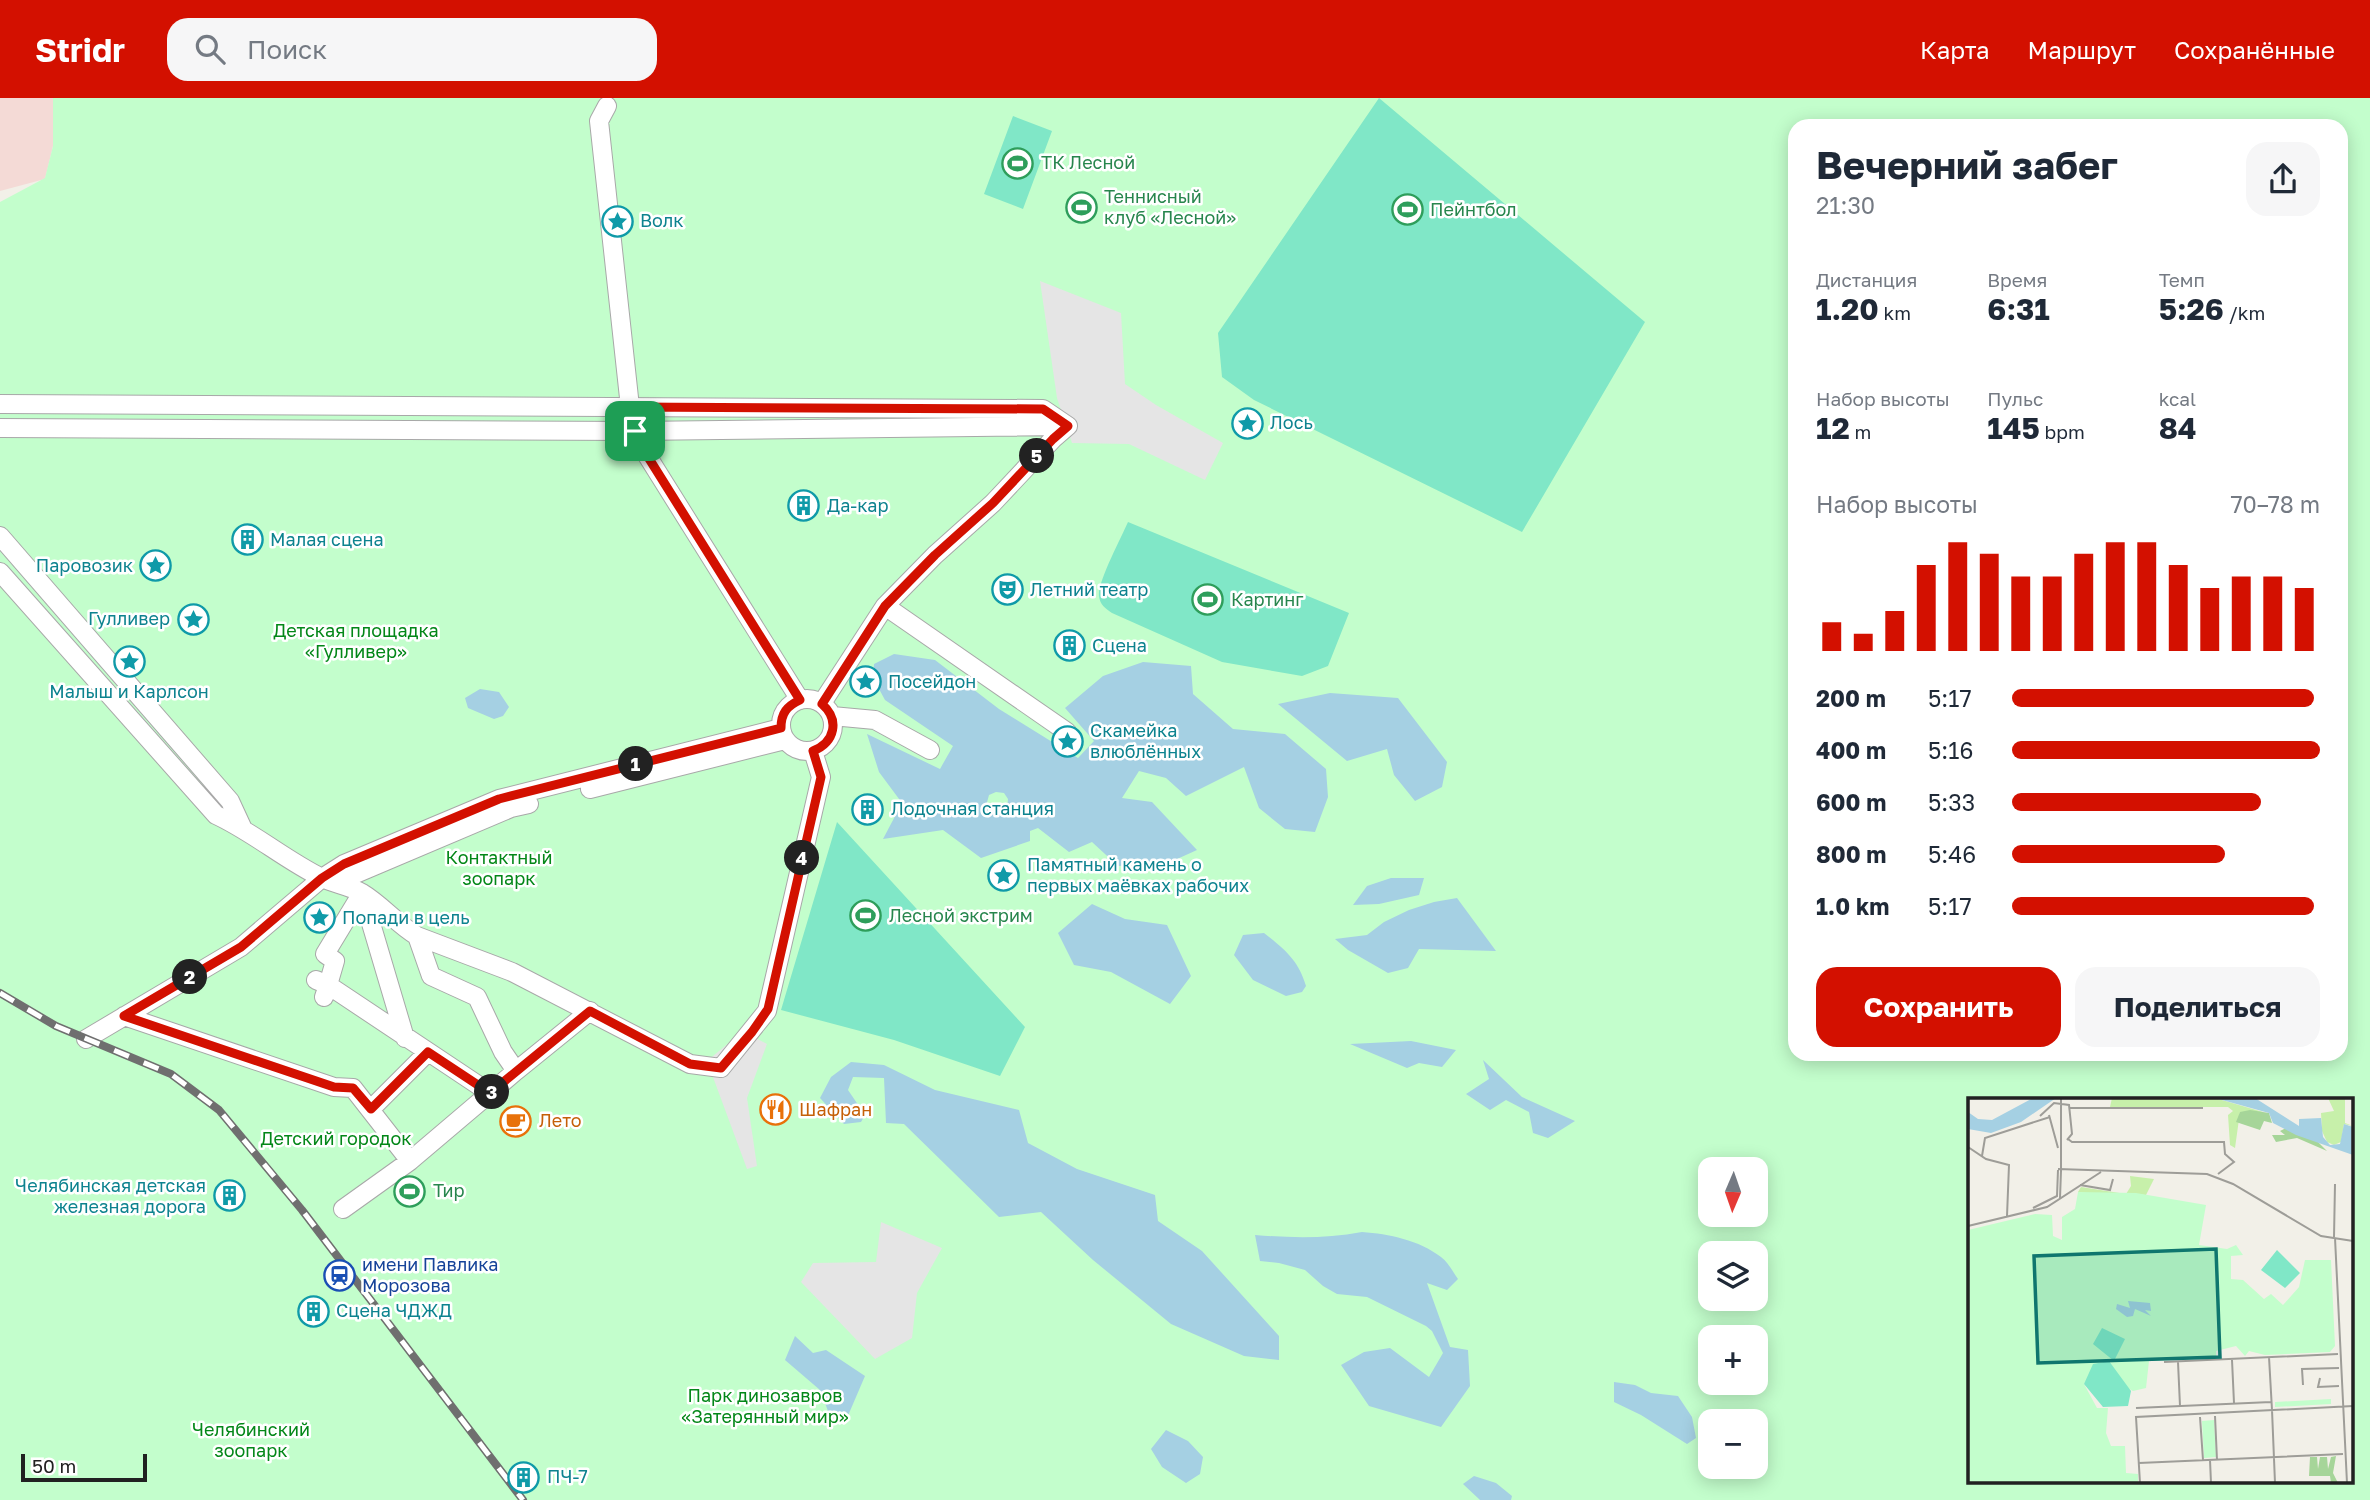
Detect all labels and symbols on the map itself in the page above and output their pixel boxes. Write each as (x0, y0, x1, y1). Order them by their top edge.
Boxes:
sports icon: ТК Лесной (1001, 146, 1035, 180)
place label: ТК Лесной (1041, 151, 1135, 173)
place label: Теннисный клуб «Лесной» (1104, 185, 1236, 228)
sports icon: Теннисный клуб «Лесной» (1064, 190, 1098, 224)
sports icon: Пейнтбол (1390, 193, 1424, 227)
place label: Пейнтбол (1430, 198, 1517, 220)
place icon: Волк (600, 204, 634, 238)
place label: Волк (640, 209, 684, 231)
pin (605, 401, 665, 461)
place icon: Лось (1230, 406, 1264, 440)
place label: Лось (1270, 411, 1313, 433)
pin: 5 (1020, 438, 1054, 474)
building icon: Да-кар (787, 489, 821, 523)
place label: Да-кар (827, 494, 889, 516)
building icon: Малая сцена (230, 523, 264, 557)
place label: Малая сцена (270, 528, 384, 550)
place icon: Паровозик (139, 549, 173, 583)
place label: Паровозик (36, 554, 133, 576)
theatre icon: Летний театр (990, 573, 1024, 607)
place label: Летний театр (1030, 578, 1148, 600)
sports icon: Картинг (1191, 583, 1225, 617)
place label: Картинг (1231, 588, 1304, 610)
place icon: Гулливер (176, 602, 210, 636)
place label: Гулливер (88, 607, 170, 629)
park label: Детская площадка «Гулливер» (273, 619, 439, 662)
building icon: Сцена (1052, 629, 1086, 663)
place label: Сцена (1092, 634, 1147, 656)
place icon: Малыш и Карлсон (112, 644, 146, 678)
place icon: Посейдон (848, 665, 882, 699)
place label: Посейдон (888, 670, 976, 692)
place label: Малыш и Карлсон (49, 680, 209, 702)
place label: Скамейка влюблённых (1090, 719, 1201, 762)
place icon: Скамейка влюблённых (1050, 724, 1084, 758)
pin: 1 (618, 746, 654, 782)
building icon: Лодочная станция (851, 792, 885, 826)
place label: Лодочная станция (891, 797, 1054, 819)
pin: 4 (784, 840, 820, 876)
park label: Контактный зоопарк (446, 846, 552, 889)
place label: Памятный камень о первых маёвках рабочих (1027, 853, 1249, 896)
place icon: Памятный камень о первых маёвках рабочих (987, 858, 1021, 892)
sports icon: Лесной экстрим (849, 899, 883, 933)
place icon: Попади в цель (302, 901, 336, 935)
place label: Лесной экстрим (889, 904, 1033, 926)
place label: Попади в цель (342, 906, 470, 928)
pin: 2 (172, 960, 208, 994)
pin: 3 (475, 1074, 510, 1110)
restaurant icon: Шафран (759, 1093, 793, 1127)
place label: Шафран (799, 1098, 872, 1120)
inset map (1968, 1098, 2352, 1482)
cafe icon: Лето (499, 1104, 533, 1138)
place label: Лето (539, 1109, 582, 1131)
park label: Детский городок (260, 1127, 412, 1149)
north arrow (1698, 1157, 1768, 1227)
place label: Челябинская детская железная дорога (15, 1174, 206, 1217)
sports icon: Тир (393, 1174, 427, 1208)
building icon: Челябинская детская железная дорога (212, 1179, 246, 1213)
place label: Тир (433, 1179, 465, 1201)
place label: имени Павлика Морозова (362, 1253, 499, 1296)
station icon: имени Павлика Морозова (322, 1258, 356, 1292)
building icon: Сцена ЧДЖД (296, 1294, 330, 1328)
place label: Сцена ЧДЖД (336, 1299, 452, 1321)
park label: Парк динозавров «Затерянный мир» (681, 1384, 849, 1427)
park label: Челябинский зоопарк (192, 1418, 310, 1461)
scale bar (21, 1451, 147, 1483)
building icon: ПЧ-7 (507, 1460, 541, 1494)
place label: ПЧ-7 (547, 1465, 588, 1487)

